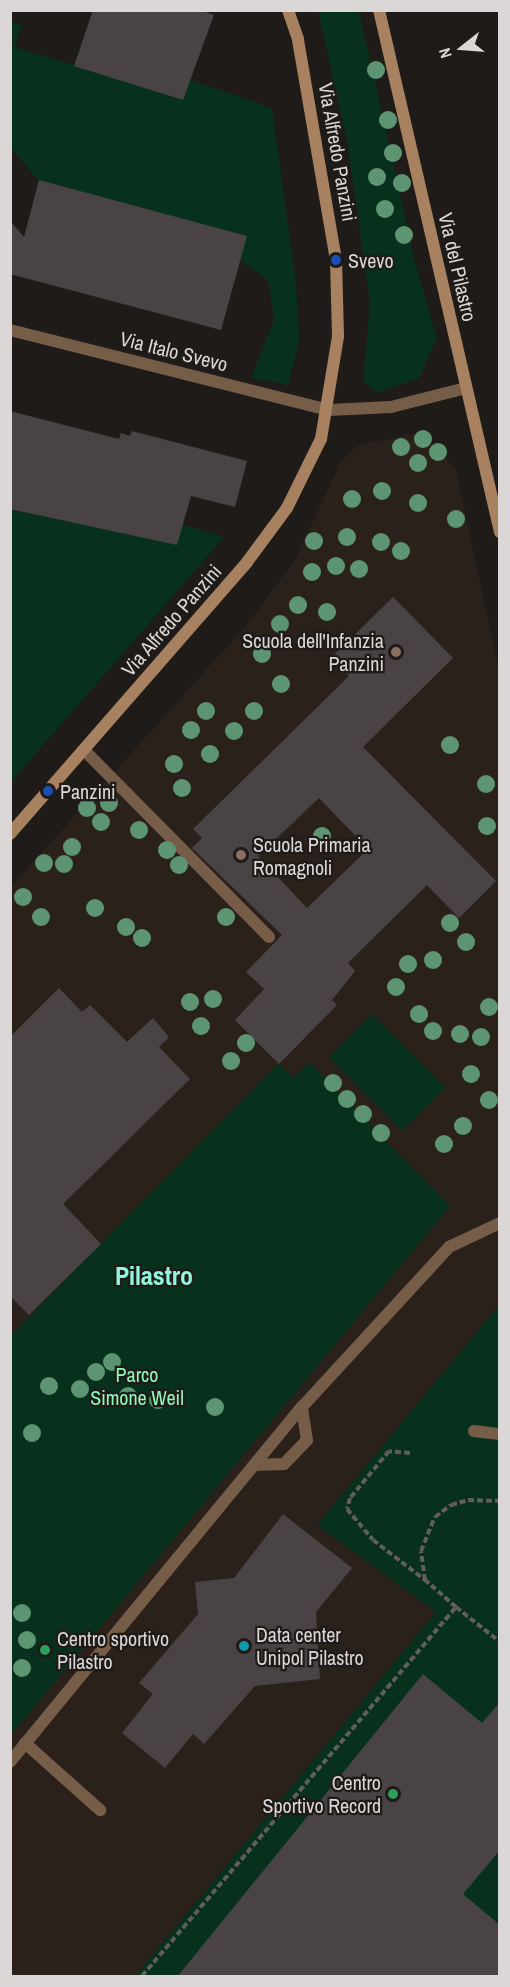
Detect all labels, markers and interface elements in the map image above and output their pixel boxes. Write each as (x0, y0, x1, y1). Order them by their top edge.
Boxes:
north arrow (432, 18, 492, 78)
text: N (433, 46, 457, 61)
street label: Via Alfredo Panzini (314, 80, 362, 224)
street label: Via del Pilastro (434, 210, 482, 324)
place label: Svevo (348, 248, 394, 272)
marker: Svevo (329, 253, 343, 267)
street label: Via Italo Svevo (118, 326, 230, 376)
street label: Via Alfredo Panzini (116, 559, 226, 681)
place label: Scuola dell'Infanzia Panzini (242, 628, 384, 675)
marker: Scuola dell'Infanzia Panzini (389, 645, 403, 659)
place label: Panzini (60, 779, 116, 803)
marker: Panzini (41, 784, 55, 798)
place label: Scuola Primaria Romagnoli (253, 832, 371, 879)
marker: Scuola Primaria Romagnoli (234, 848, 248, 862)
district label: Pilastro (115, 1260, 193, 1292)
park label: Parco Simone Weil (90, 1362, 184, 1409)
place label: Data center Unipol Pilastro (256, 1622, 364, 1669)
place label: Centro sportivo Pilastro (57, 1626, 169, 1673)
marker: Data center Unipol Pilastro (237, 1639, 251, 1653)
marker: Centro sportivo Pilastro (38, 1643, 52, 1657)
place label: Centro Sportivo Record (263, 1770, 381, 1817)
marker: Centro Sportivo Record (386, 1787, 400, 1801)

